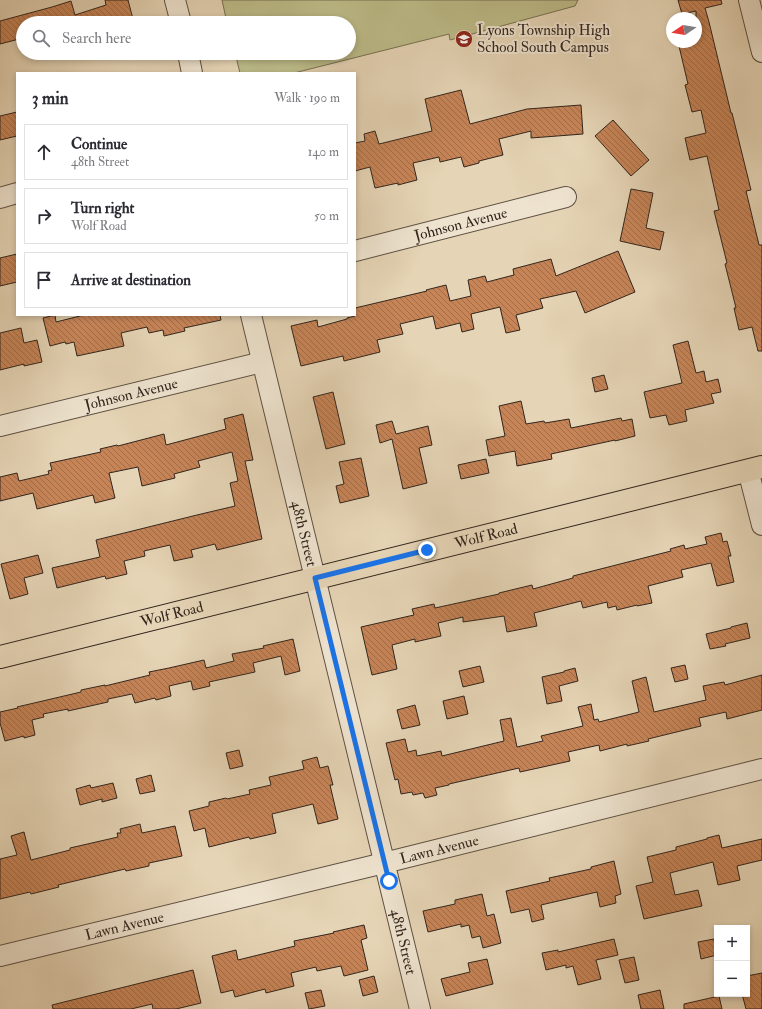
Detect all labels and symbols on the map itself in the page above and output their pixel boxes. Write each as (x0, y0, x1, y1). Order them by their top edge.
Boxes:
north arrow (666, 12, 702, 48)
place label: Lyons Township High School South Campus (477, 21, 610, 58)
school or university icon: Lyons Township High School South Campus (454, 29, 474, 49)
street label: Johnson Avenue (411, 203, 509, 247)
street label: Johnson Avenue (82, 374, 180, 416)
street label: 48th Street (287, 499, 321, 569)
street label: Wolf Road (452, 519, 520, 554)
route end (418, 541, 436, 559)
street label: Wolf Road (137, 598, 206, 632)
street label: Lawn Avenue (398, 831, 481, 869)
route start (380, 872, 398, 890)
street label: 48th Street (386, 907, 420, 977)
street label: Lawn Avenue (83, 908, 166, 945)

